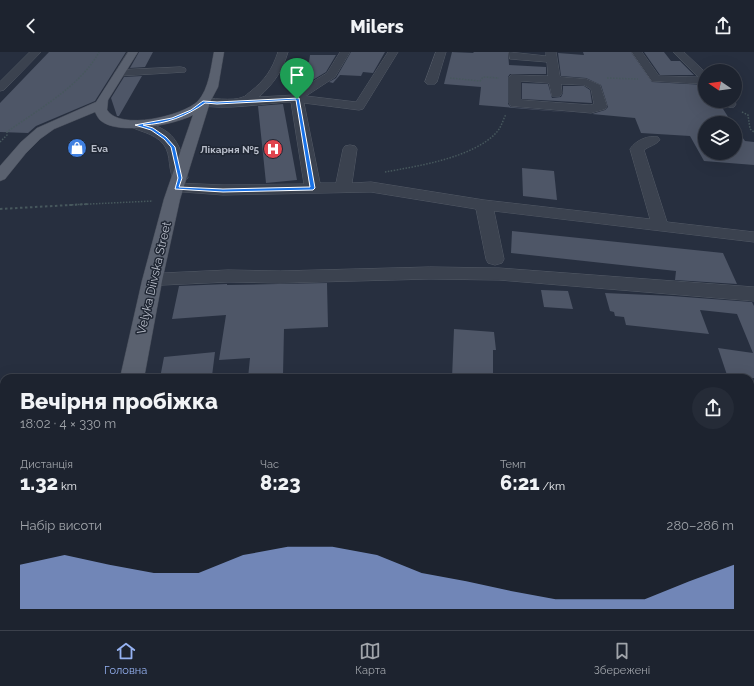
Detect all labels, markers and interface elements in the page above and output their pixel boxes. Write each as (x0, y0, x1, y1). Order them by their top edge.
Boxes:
icon: back (20, 15, 42, 37)
icon: share (712, 15, 734, 37)
text: Milers (350, 16, 404, 37)
pin (280, 58, 314, 99)
icon: arrive (286, 64, 308, 86)
north arrow (698, 64, 742, 108)
map controls (698, 64, 742, 160)
button: layers (698, 116, 742, 160)
shop icon: Eva (66, 137, 88, 159)
hospital icon: Лікарня №5 (262, 138, 284, 160)
place label: Eva (91, 143, 108, 154)
place label: Лікарня №5 (200, 144, 259, 155)
street label: Velyka Diivska Street (134, 220, 174, 336)
button: share (692, 387, 734, 429)
text: Вечірня пробіжка (20, 388, 218, 414)
text: 18:02 · 4 × 330 m (20, 416, 116, 431)
text: Дистанція (20, 458, 73, 471)
text: Час (260, 458, 279, 471)
text: Темп (500, 458, 526, 471)
text: 1.32 (20, 471, 58, 495)
text: 8:23 (260, 471, 301, 495)
text: 6:21 (500, 471, 540, 495)
text: km (58, 480, 77, 493)
text: /km (540, 480, 565, 493)
text: Набір висоти (20, 518, 102, 533)
text: 280–286 m (667, 518, 734, 533)
tab: Головна (104, 640, 147, 677)
tab: Карта (355, 640, 386, 677)
tab: Збережені (594, 640, 650, 677)

